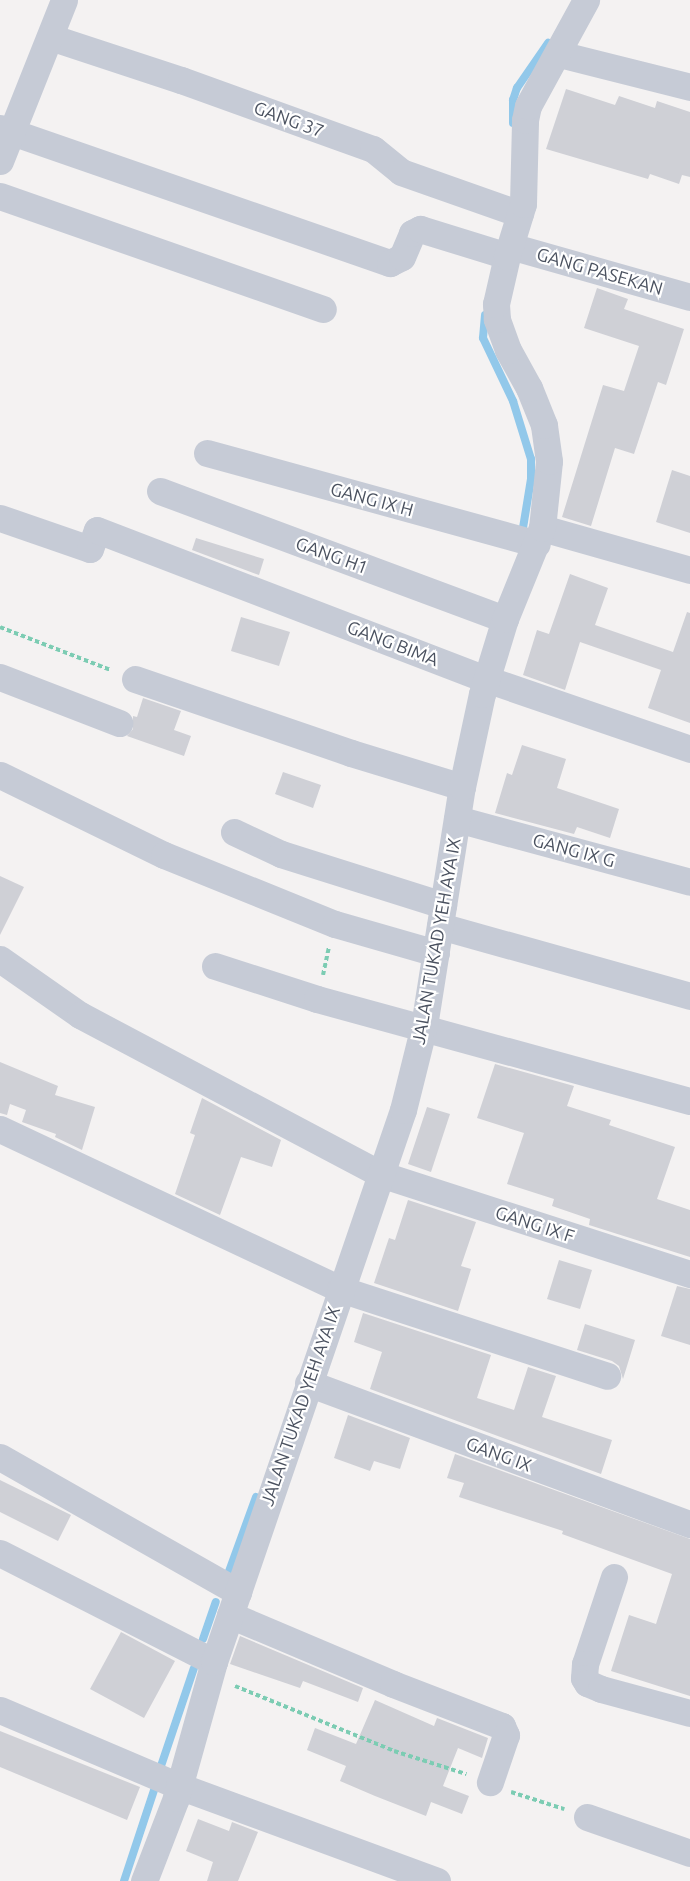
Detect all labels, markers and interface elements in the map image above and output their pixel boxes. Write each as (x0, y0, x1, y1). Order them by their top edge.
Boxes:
street label: GANG 37 (251, 96, 327, 142)
street label: GANG PASEKAN (534, 243, 666, 299)
street label: GANG IX H (328, 478, 416, 520)
street label: GANG H1 (293, 532, 371, 578)
street label: GANG BIMA (344, 616, 442, 670)
street label: GANG IX G (530, 829, 618, 871)
street label: JALAN TUKAD YEH AYA IX (407, 836, 465, 1046)
street label: GANG IX F (493, 1201, 577, 1247)
street label: JALAN TUKAD YEH AYA IX (256, 1303, 344, 1509)
street label: GANG IX (463, 1432, 535, 1476)

